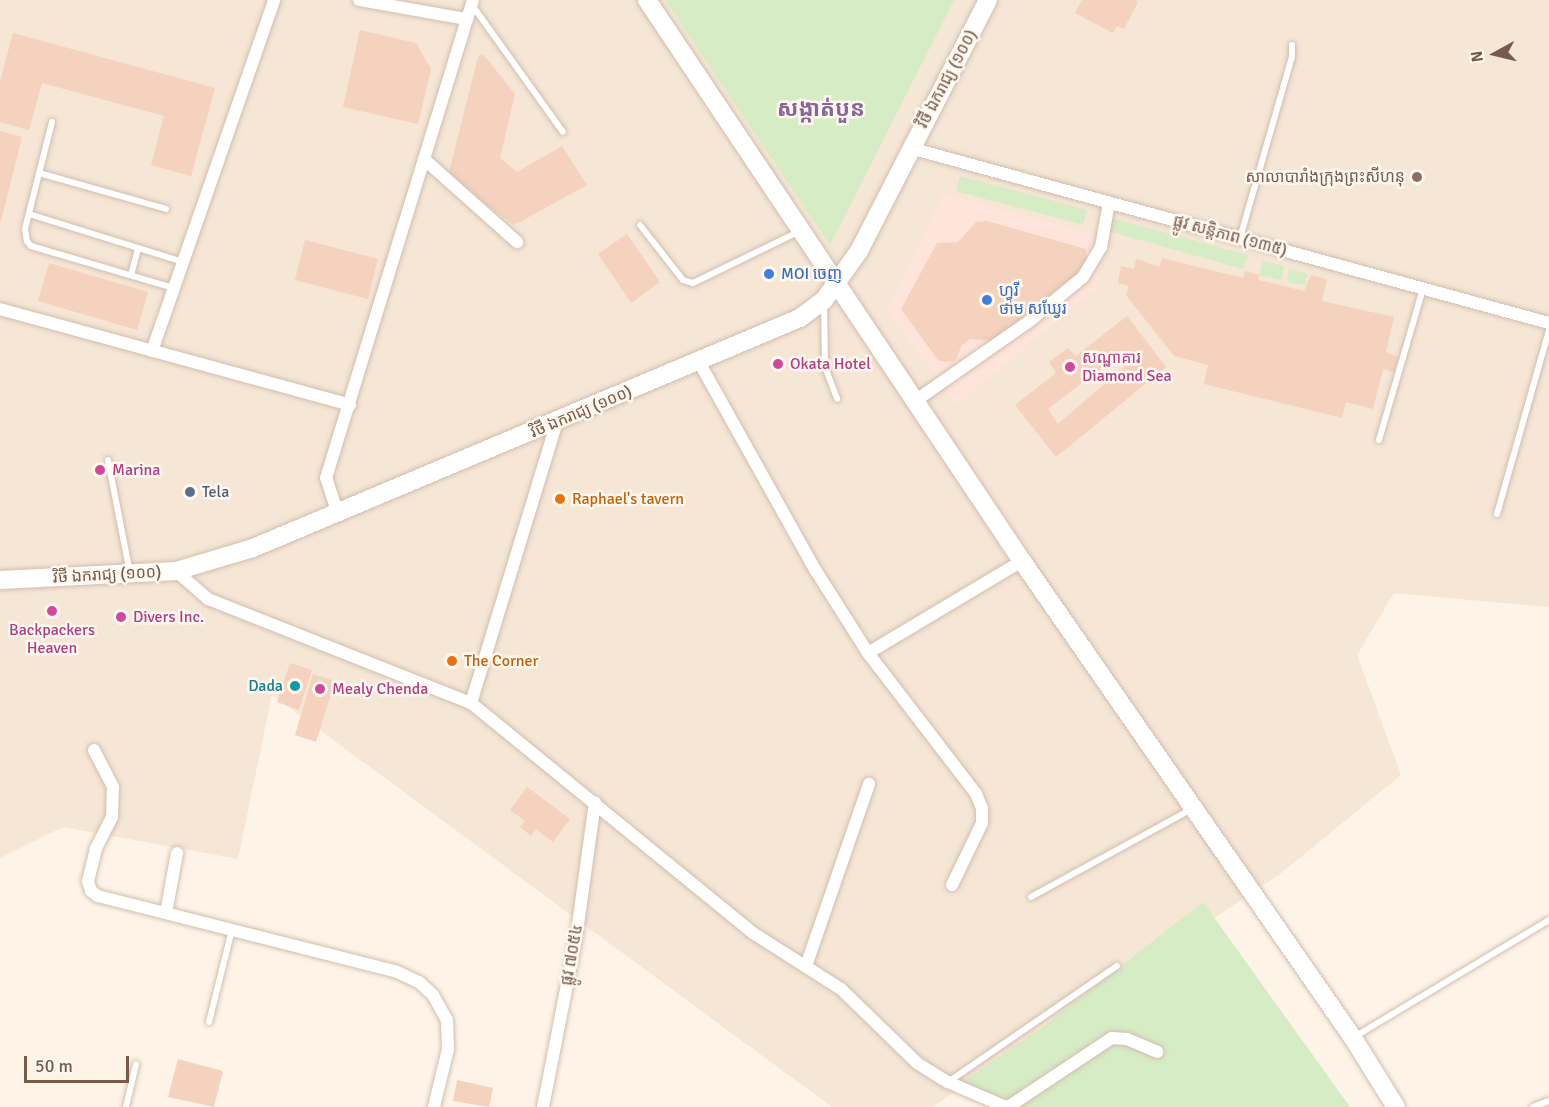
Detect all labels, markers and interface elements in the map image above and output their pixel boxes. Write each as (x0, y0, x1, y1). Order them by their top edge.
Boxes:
north arrow (1465, 24, 1525, 84)
street label: វិថី ឯករាជ្យ (១០០) (913, 27, 981, 131)
text: N (1466, 50, 1488, 63)
district label: សង្កាត់បួន (777, 96, 865, 122)
place label: សាលាបារាំងក្រុងព្រះសីហនុ (1246, 167, 1405, 187)
marker: សាលាបារាំងក្រុងព្រះសីហនុ (1410, 170, 1424, 184)
street label: ផ្លូវ សន្តិភាព (១៣៥) (1171, 212, 1289, 260)
place label: MOI ចេញ (781, 264, 842, 284)
marker: MOI ចេញ (762, 267, 776, 281)
place label: ហ្វូរី ថាម សឃ្វែរ (999, 281, 1066, 319)
marker: ហ្វូរី ថាម សឃ្វែរ (980, 293, 994, 307)
place label: សណ្ឋាគារ Diamond Sea (1082, 348, 1172, 386)
place label: Okata Hotel (790, 354, 871, 374)
marker: Okata Hotel (771, 357, 785, 371)
marker: សណ្ឋាគារ Diamond Sea (1063, 360, 1077, 374)
street label: វិថី ឯករាជ្យ (១០០) (527, 382, 635, 442)
place label: Marina (112, 460, 160, 480)
marker: Marina (93, 463, 107, 477)
place label: Tela (202, 482, 229, 502)
marker: Tela (183, 485, 197, 499)
place label: Raphael's tavern (572, 489, 684, 509)
marker: Raphael's tavern (553, 492, 567, 506)
street label: វិថី ឯករាជ្យ (១០០) (52, 563, 162, 587)
marker: Backpackers Heaven (45, 604, 59, 618)
place label: Divers Inc. (133, 607, 204, 627)
marker: Divers Inc. (114, 610, 128, 624)
place label: Backpackers Heaven (9, 620, 95, 658)
place label: The Corner (464, 651, 538, 671)
marker: The Corner (445, 654, 459, 668)
place label: Dada (248, 676, 283, 696)
marker: Dada (288, 679, 302, 693)
place label: Mealy Chenda (332, 679, 428, 699)
marker: Mealy Chenda (313, 682, 327, 696)
street label: ផ្លូវ ៧០៥៤ (557, 923, 587, 987)
scale bar (27, 1044, 132, 1082)
text: 50 m (35, 1055, 73, 1077)

